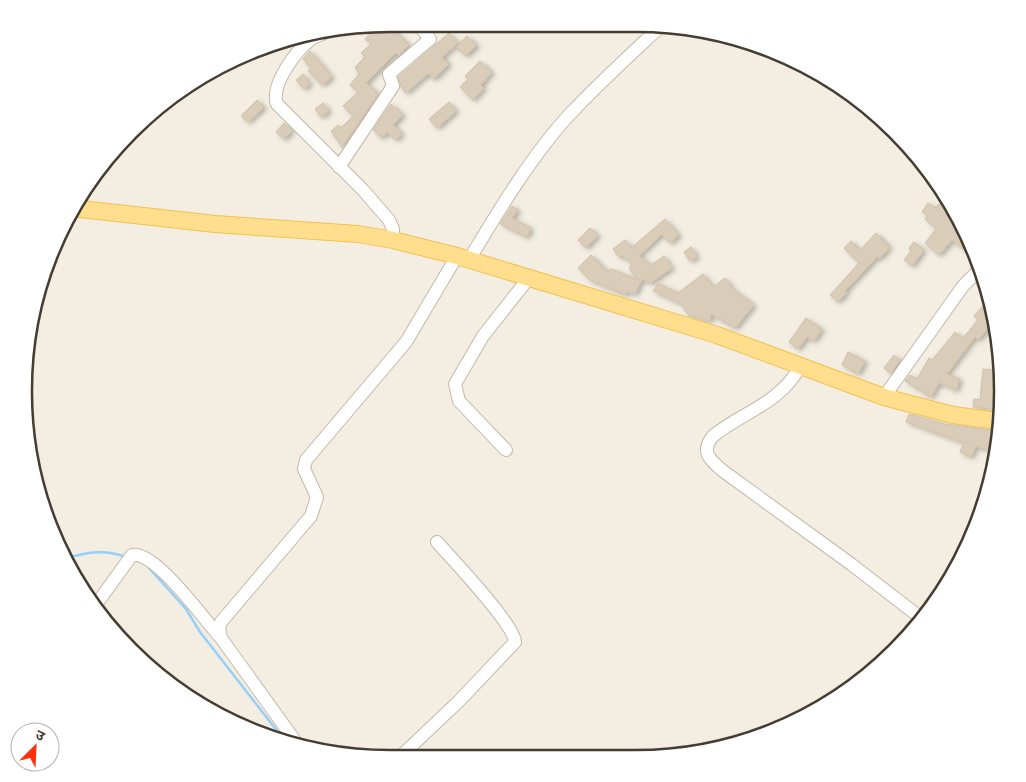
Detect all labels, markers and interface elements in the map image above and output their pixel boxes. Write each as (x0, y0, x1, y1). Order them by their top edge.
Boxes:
north arrow (10, 722, 60, 772)
text: उ (33, 725, 48, 745)

